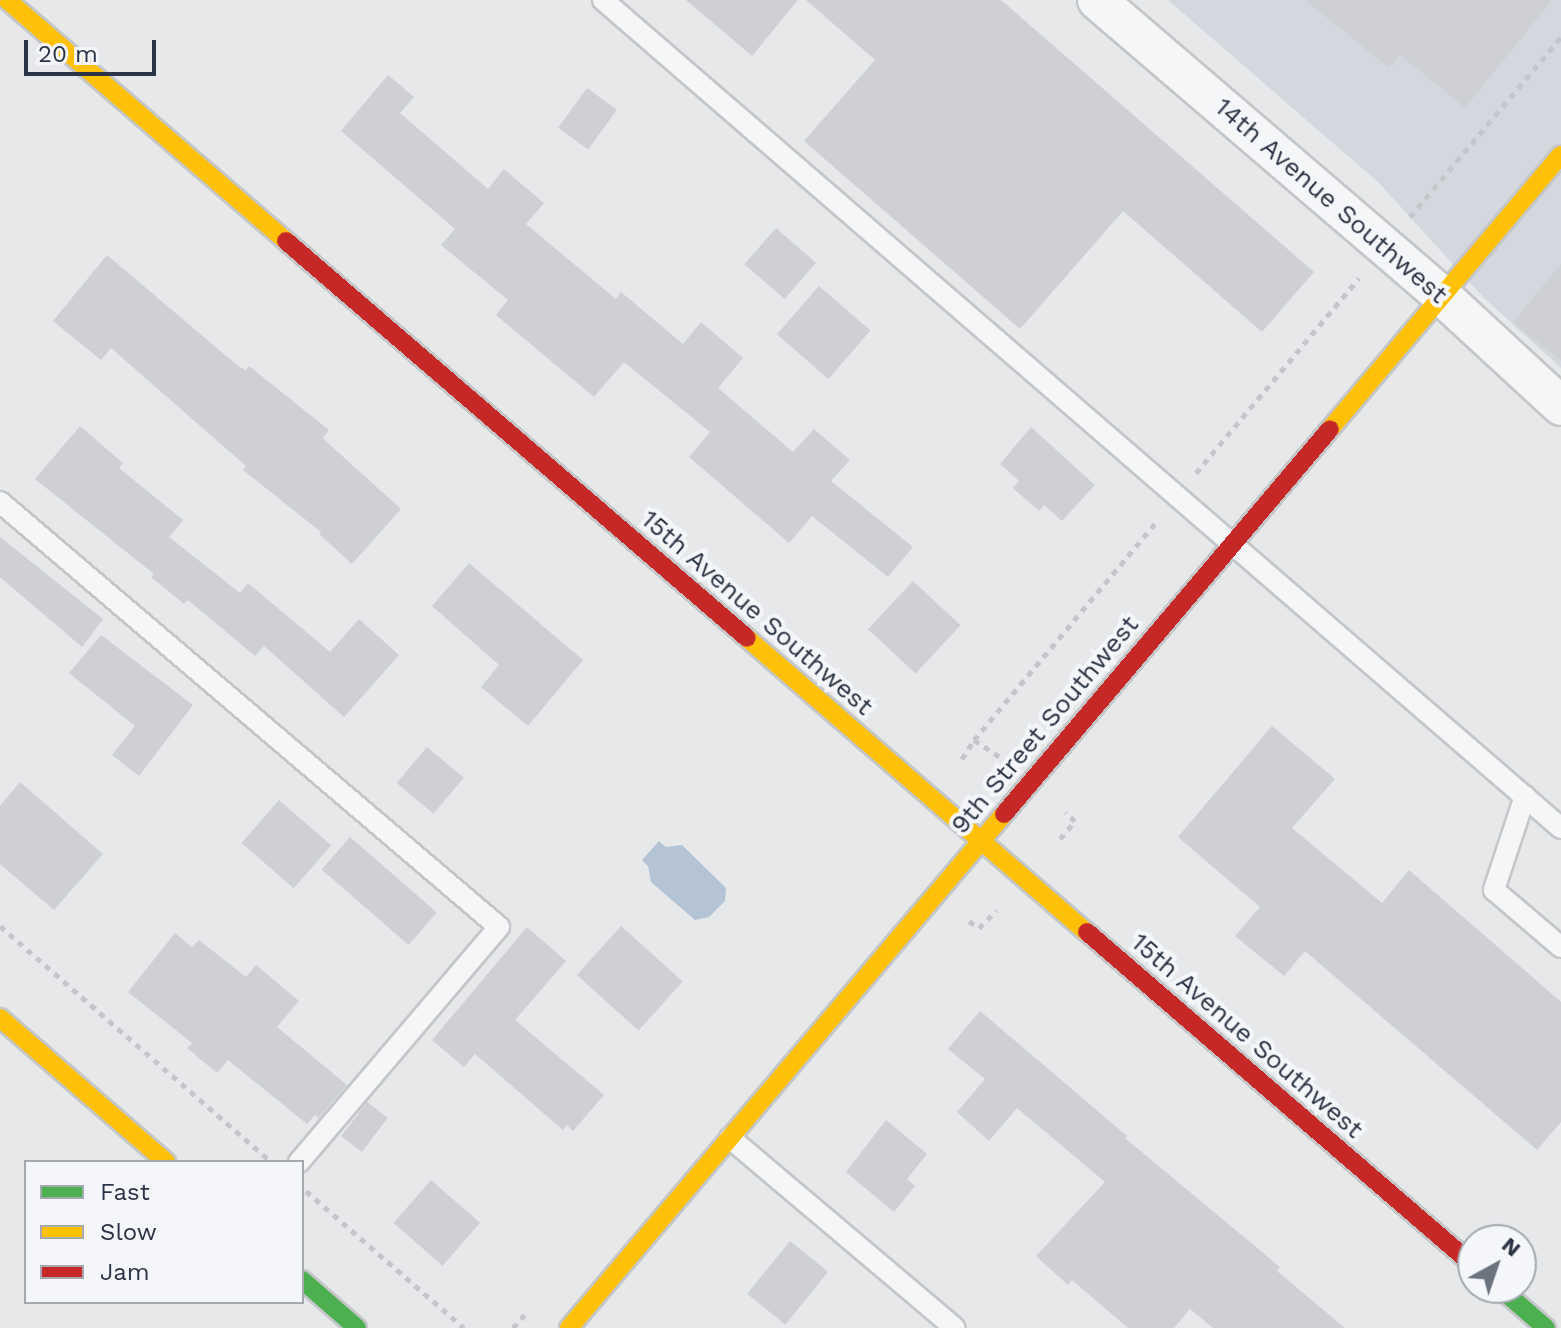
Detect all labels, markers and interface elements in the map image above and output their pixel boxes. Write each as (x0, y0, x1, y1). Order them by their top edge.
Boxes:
scale bar (28, 24, 160, 74)
text: 20 m (38, 40, 98, 68)
street label: 14th Avenue Southwest (1208, 91, 1454, 311)
street label: 15th Avenue Southwest (634, 503, 880, 723)
street label: 9th Street Southwest (945, 610, 1145, 840)
street label: 15th Avenue Southwest (1124, 926, 1370, 1146)
legend (24, 1160, 304, 1304)
text: Fast (100, 1178, 150, 1206)
text: Slow (100, 1218, 157, 1246)
north arrow (1457, 1224, 1537, 1304)
text: N (1497, 1232, 1526, 1262)
text: Jam (100, 1258, 150, 1286)

